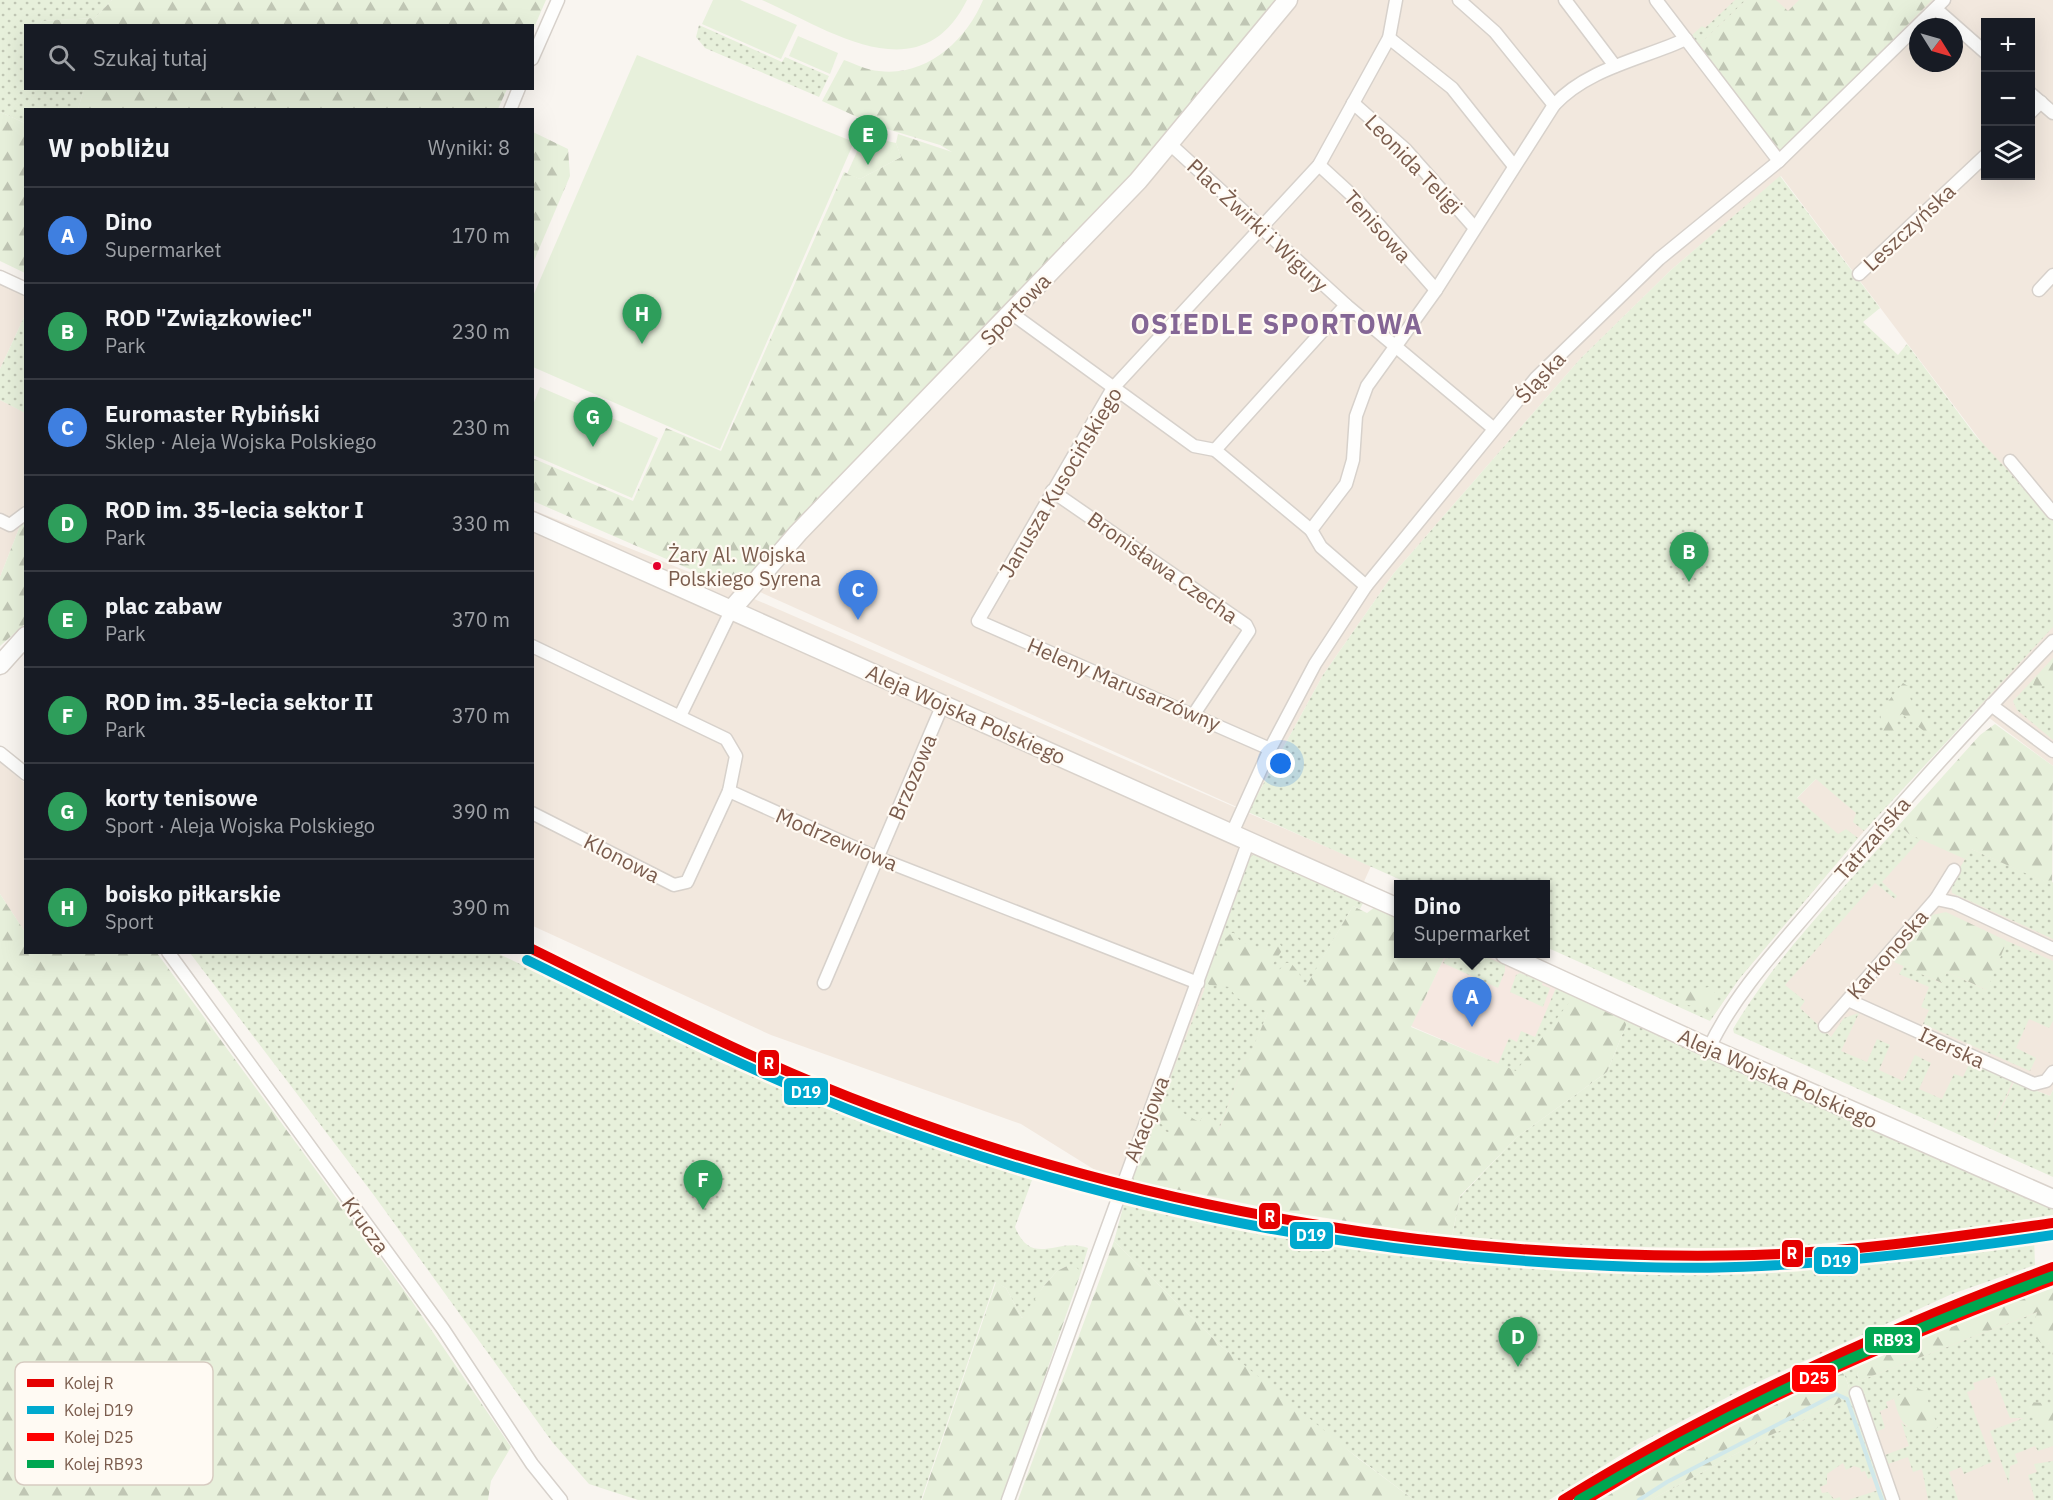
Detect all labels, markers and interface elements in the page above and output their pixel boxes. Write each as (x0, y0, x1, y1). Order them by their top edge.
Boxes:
north arrow (1909, 18, 1963, 72)
map controls (1981, 18, 2035, 180)
button: + (1981, 18, 2035, 72)
search box (24, 24, 534, 90)
icon: search (45, 41, 78, 74)
text: Szukaj tutaj (93, 43, 208, 72)
button: − (1981, 72, 2035, 126)
street label: Leonida Teligi (1359, 108, 1469, 220)
pin: E (848, 116, 888, 165)
button: layers (1981, 126, 2035, 180)
text: W pobliżu (48, 130, 170, 164)
text: Wyniki: 8 (428, 134, 510, 161)
street label: Plac Żwirki i Wigury (1181, 152, 1335, 298)
street label: Leszczyńska (1857, 177, 1961, 277)
street label: Tenisowa (1338, 184, 1418, 268)
text: Dino (105, 207, 152, 236)
text: A (61, 222, 74, 249)
text: 170 m (452, 222, 510, 249)
text: Supermarket (105, 236, 222, 263)
street label: Sportowa (974, 267, 1056, 351)
pin: H (622, 294, 662, 344)
text: ROD "Związkowiec" (105, 303, 312, 332)
district label: OSIEDLE SPORTOWA (1130, 306, 1424, 341)
text: B (61, 318, 74, 345)
text: 230 m (452, 318, 510, 345)
text: Park (105, 332, 145, 359)
street label: Śląska (1509, 345, 1571, 409)
street label: Janusza Kusocińskiego (992, 382, 1128, 582)
pin: G (574, 398, 612, 447)
text: Euromaster Rybiński (105, 399, 320, 428)
text: C (61, 414, 74, 441)
text: 230 m (452, 414, 510, 441)
text: Sklep · Aleja Wojska Polskiego (105, 428, 376, 455)
text: ROD im. 35-lecia sektor I (105, 495, 364, 524)
street label: Bronisława Czecha (1082, 505, 1244, 629)
text: D (61, 510, 74, 537)
text: 330 m (452, 510, 510, 537)
text: Park (105, 524, 145, 551)
pin: B (1670, 532, 1708, 582)
place label: Żary Al. Wojska Polskiego Syrena (668, 541, 821, 592)
marker: Żary Al. Wojska Polskiego Syrena (651, 560, 663, 572)
pin: C (838, 570, 878, 620)
text: plac zabaw (105, 591, 222, 620)
text: E (61, 606, 74, 633)
text: 370 m (452, 606, 510, 633)
text: Park (105, 620, 145, 647)
street label: Heleny Marusarzówny (1023, 631, 1225, 738)
street label: Aleja Wojska Polskiego (862, 657, 1070, 771)
text: ROD im. 35-lecia sektor II (105, 687, 373, 716)
text: F (62, 702, 73, 729)
text: 370 m (452, 702, 510, 729)
text: Park (105, 716, 145, 743)
street label: Brzozowa (881, 730, 943, 824)
your location (1266, 749, 1295, 778)
text: korty tenisowe (105, 783, 258, 812)
street label: Tatrzańska (1828, 790, 1916, 886)
text: G (60, 798, 75, 825)
text: 390 m (452, 798, 510, 825)
street label: Modrzewiowa (772, 801, 902, 877)
text: Sport · Aleja Wojska Polskiego (105, 812, 375, 839)
street label: Klonowa (579, 827, 665, 889)
text: boisko piłkarskie (105, 879, 281, 908)
popup (1394, 880, 1550, 958)
text: Dino (1414, 891, 1461, 920)
text: H (60, 894, 75, 921)
text: 390 m (452, 894, 510, 921)
street label: Karkonoska (1840, 903, 1934, 1005)
text: Sport (105, 908, 154, 935)
text: Supermarket (1414, 920, 1530, 947)
pin: A (1452, 978, 1492, 1027)
street label: Izerska (1915, 1020, 1989, 1074)
street label: Aleja Wojska Polskiego (1674, 1021, 1882, 1135)
line badge: R (757, 1049, 780, 1077)
text: R (764, 1053, 775, 1073)
street label: Akacjowa (1117, 1072, 1175, 1166)
line badge: D19 (783, 1077, 829, 1106)
text: D19 (791, 1082, 821, 1102)
pin: F (684, 1160, 722, 1210)
street label: Krucza (336, 1191, 396, 1259)
line badge: R (1258, 1202, 1281, 1230)
text: R (1265, 1206, 1276, 1226)
line badge: D19 (1289, 1221, 1334, 1250)
text: D19 (1296, 1225, 1326, 1245)
line badge: R (1781, 1239, 1804, 1268)
text: R (1787, 1243, 1798, 1263)
line badge: D19 (1813, 1246, 1859, 1275)
text: D19 (1821, 1251, 1851, 1271)
pin: D (1498, 1318, 1538, 1367)
line badge: RB93 (1864, 1326, 1921, 1354)
text: RB93 (1873, 1330, 1913, 1350)
legend (15, 1362, 213, 1485)
line badge: D25 (1791, 1364, 1837, 1393)
text: D25 (1799, 1368, 1830, 1388)
text: Kolej R (64, 1373, 114, 1393)
text: Kolej D19 (64, 1400, 134, 1420)
text: Kolej D25 (64, 1427, 134, 1447)
text: Kolej RB93 (64, 1454, 144, 1474)

